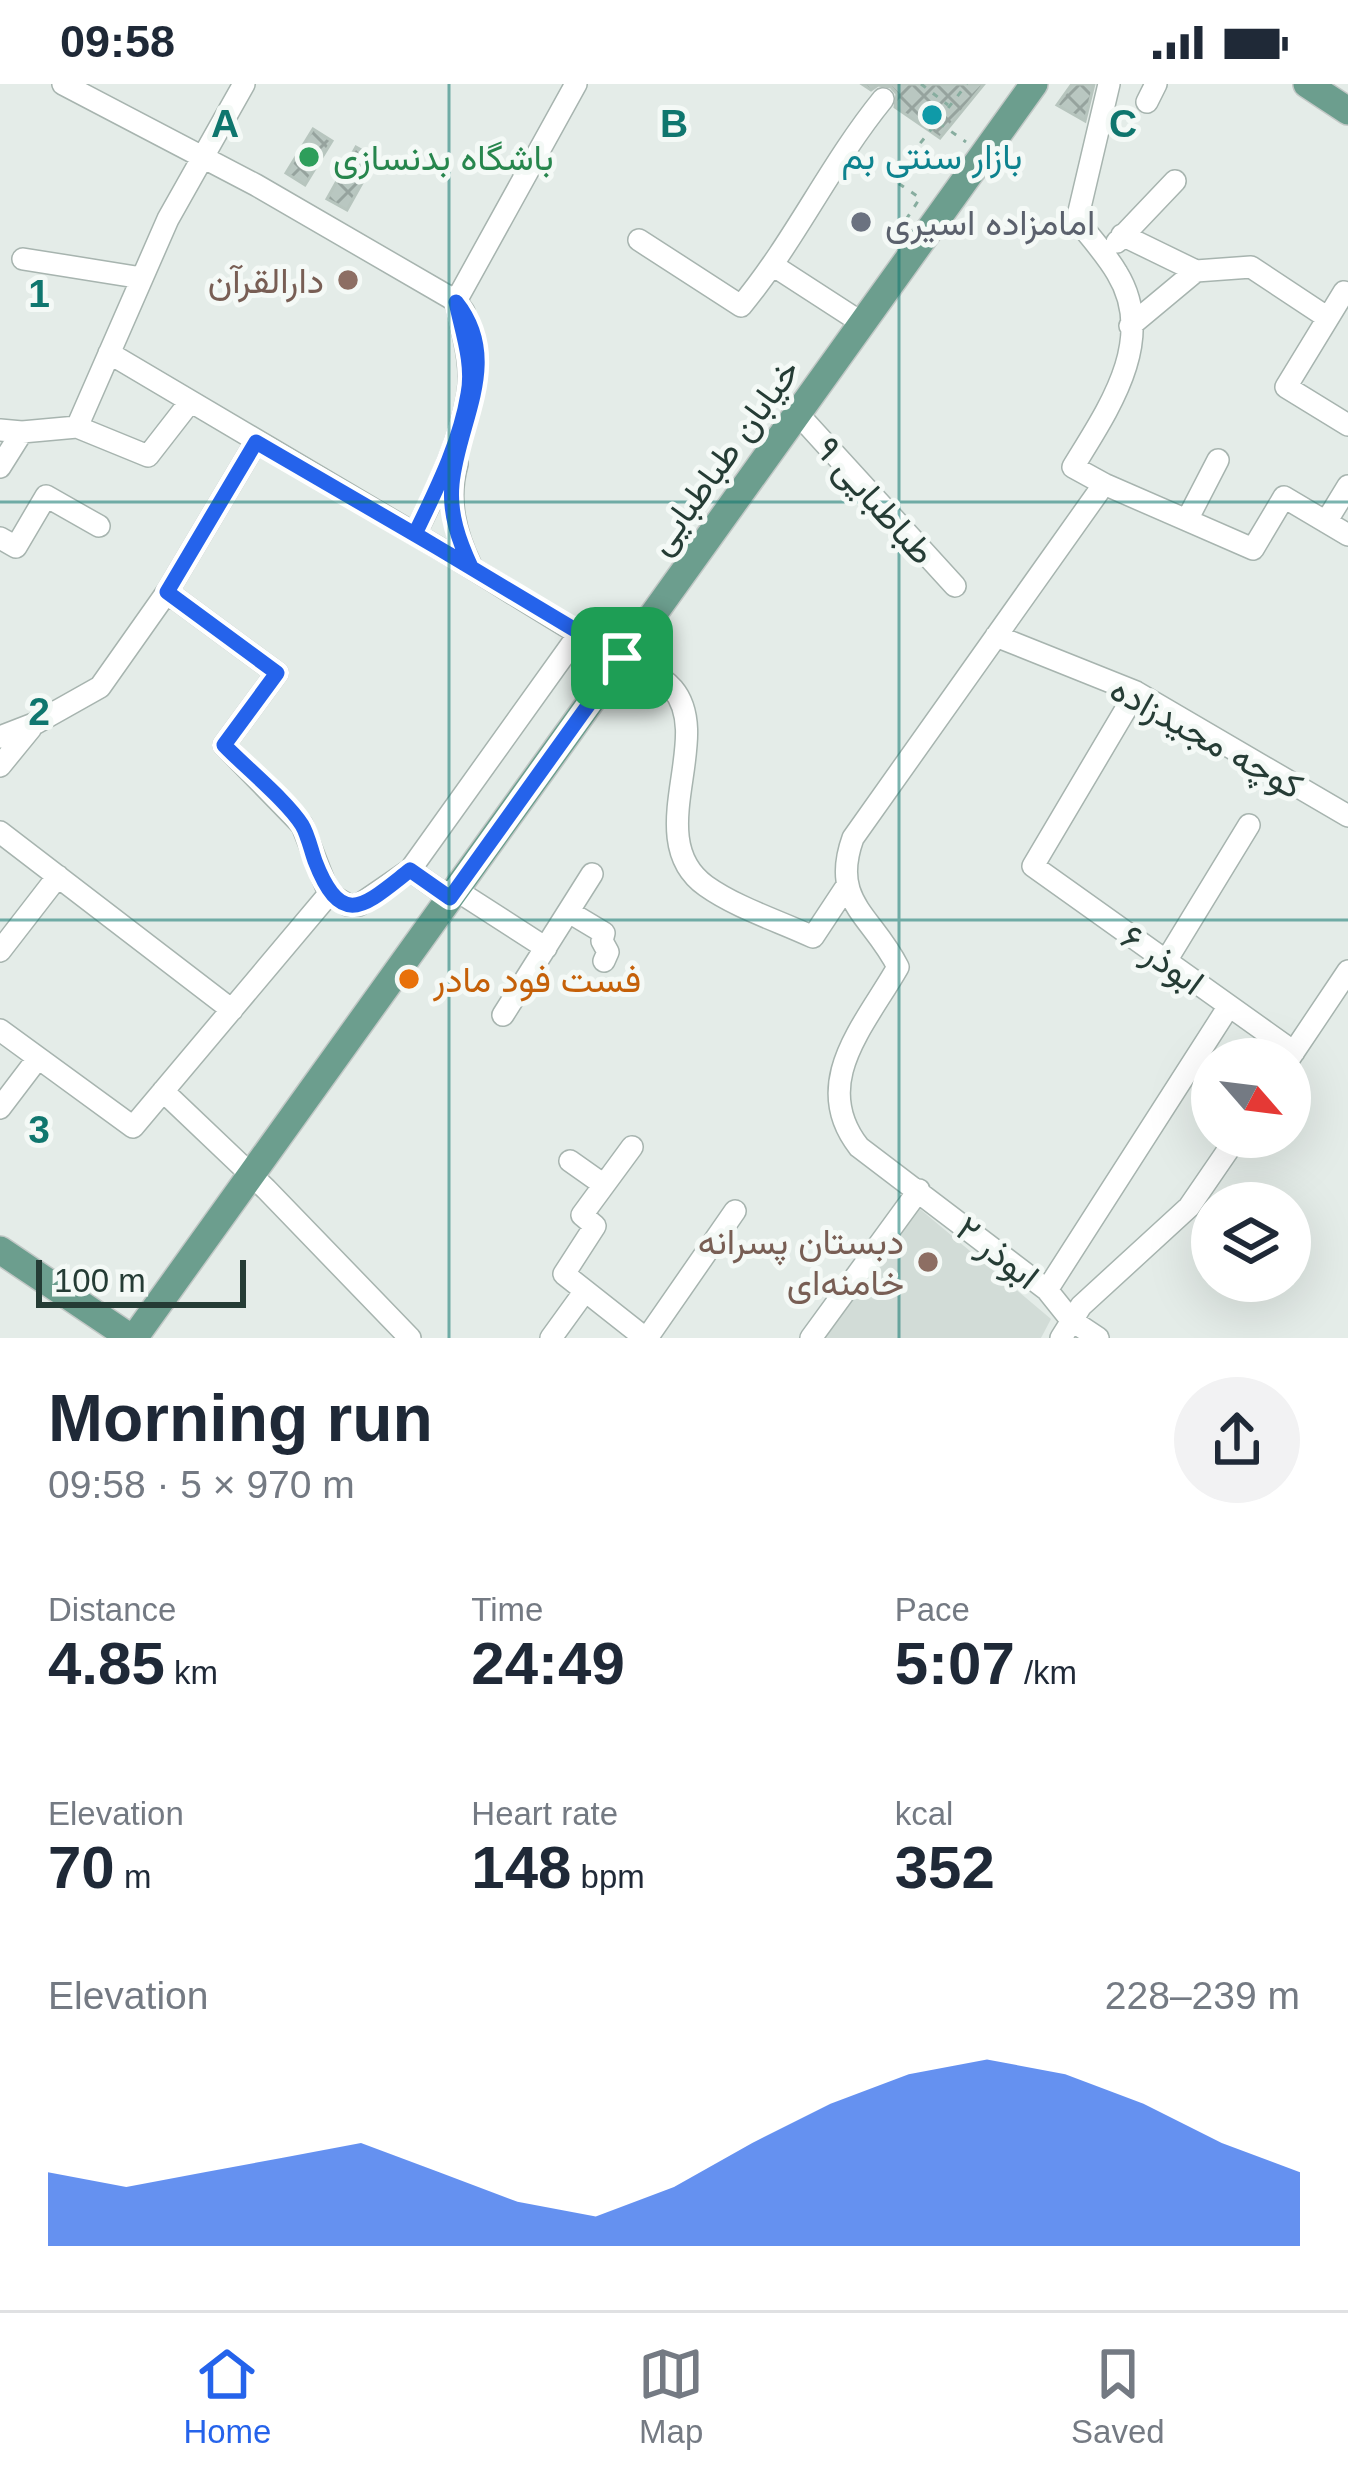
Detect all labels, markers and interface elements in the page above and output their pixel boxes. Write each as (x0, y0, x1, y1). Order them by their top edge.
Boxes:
text: 09:58 (60, 16, 175, 67)
text: A (211, 102, 239, 145)
text: B (660, 102, 688, 145)
marker: بازار سنتی بم (919, 102, 945, 128)
text: C (1109, 102, 1137, 145)
place label: بازار سنتی بم (842, 136, 1022, 180)
place label: باشگاه بدنسازی (333, 137, 554, 180)
marker: باشگاه بدنسازی (296, 144, 322, 170)
place label: امامزاده اسیری (885, 202, 1095, 245)
marker: امامزاده اسیری (848, 209, 874, 235)
place label: دارالقرآن (208, 260, 324, 303)
marker: دارالقرآن (335, 267, 361, 293)
text: 1 (28, 272, 50, 315)
street label: خیابان طباطبایی (639, 351, 809, 562)
street label: طباطبایی ۹ (807, 428, 944, 573)
pin (571, 607, 673, 709)
icon: arrive (589, 625, 655, 691)
street label: کوچه مجیدزاده (1102, 668, 1310, 810)
text: 2 (28, 690, 50, 733)
street label: ابوذر ۶ (1112, 916, 1212, 1005)
place label: فست فود مادر (432, 959, 641, 1002)
marker: فست فود مادر (396, 966, 422, 992)
north arrow (1191, 1038, 1311, 1158)
map controls (1191, 1038, 1311, 1302)
text: 3 (28, 1108, 50, 1151)
button: layers (1191, 1182, 1311, 1302)
street label: ابوذر ۲ (947, 1207, 1047, 1299)
place label: دبستان پسرانه خامنه‌ای (698, 1221, 904, 1304)
marker: دبستان پسرانه خامنه‌ای (915, 1249, 941, 1275)
scale bar (36, 1254, 246, 1307)
text: 100 m (54, 1262, 146, 1299)
button: share (1174, 1377, 1300, 1503)
text: Morning run (48, 1381, 433, 1455)
text: 09:58 · 5 × 970 m (48, 1463, 355, 1506)
text: Distance (48, 1591, 176, 1628)
text: Time (471, 1591, 543, 1628)
text: Pace (895, 1591, 970, 1628)
text: 4.85 (48, 1630, 165, 1697)
text: 24:49 (471, 1630, 625, 1697)
text: 5:07 (895, 1630, 1015, 1697)
text: km (165, 1654, 218, 1691)
text: /km (1015, 1654, 1077, 1691)
text: Elevation (48, 1795, 184, 1832)
text: Heart rate (471, 1795, 618, 1832)
text: kcal (895, 1795, 953, 1832)
text: 70 (48, 1834, 115, 1901)
text: 148 (471, 1834, 571, 1901)
text: 352 (895, 1834, 995, 1901)
text: m (115, 1858, 151, 1895)
text: bpm (571, 1858, 645, 1895)
text: Elevation (48, 1974, 208, 2017)
text: 228–239 m (1105, 1974, 1300, 2017)
tab: Home (183, 2341, 271, 2451)
tab: Map (638, 2341, 704, 2451)
tab: Saved (1071, 2341, 1165, 2451)

